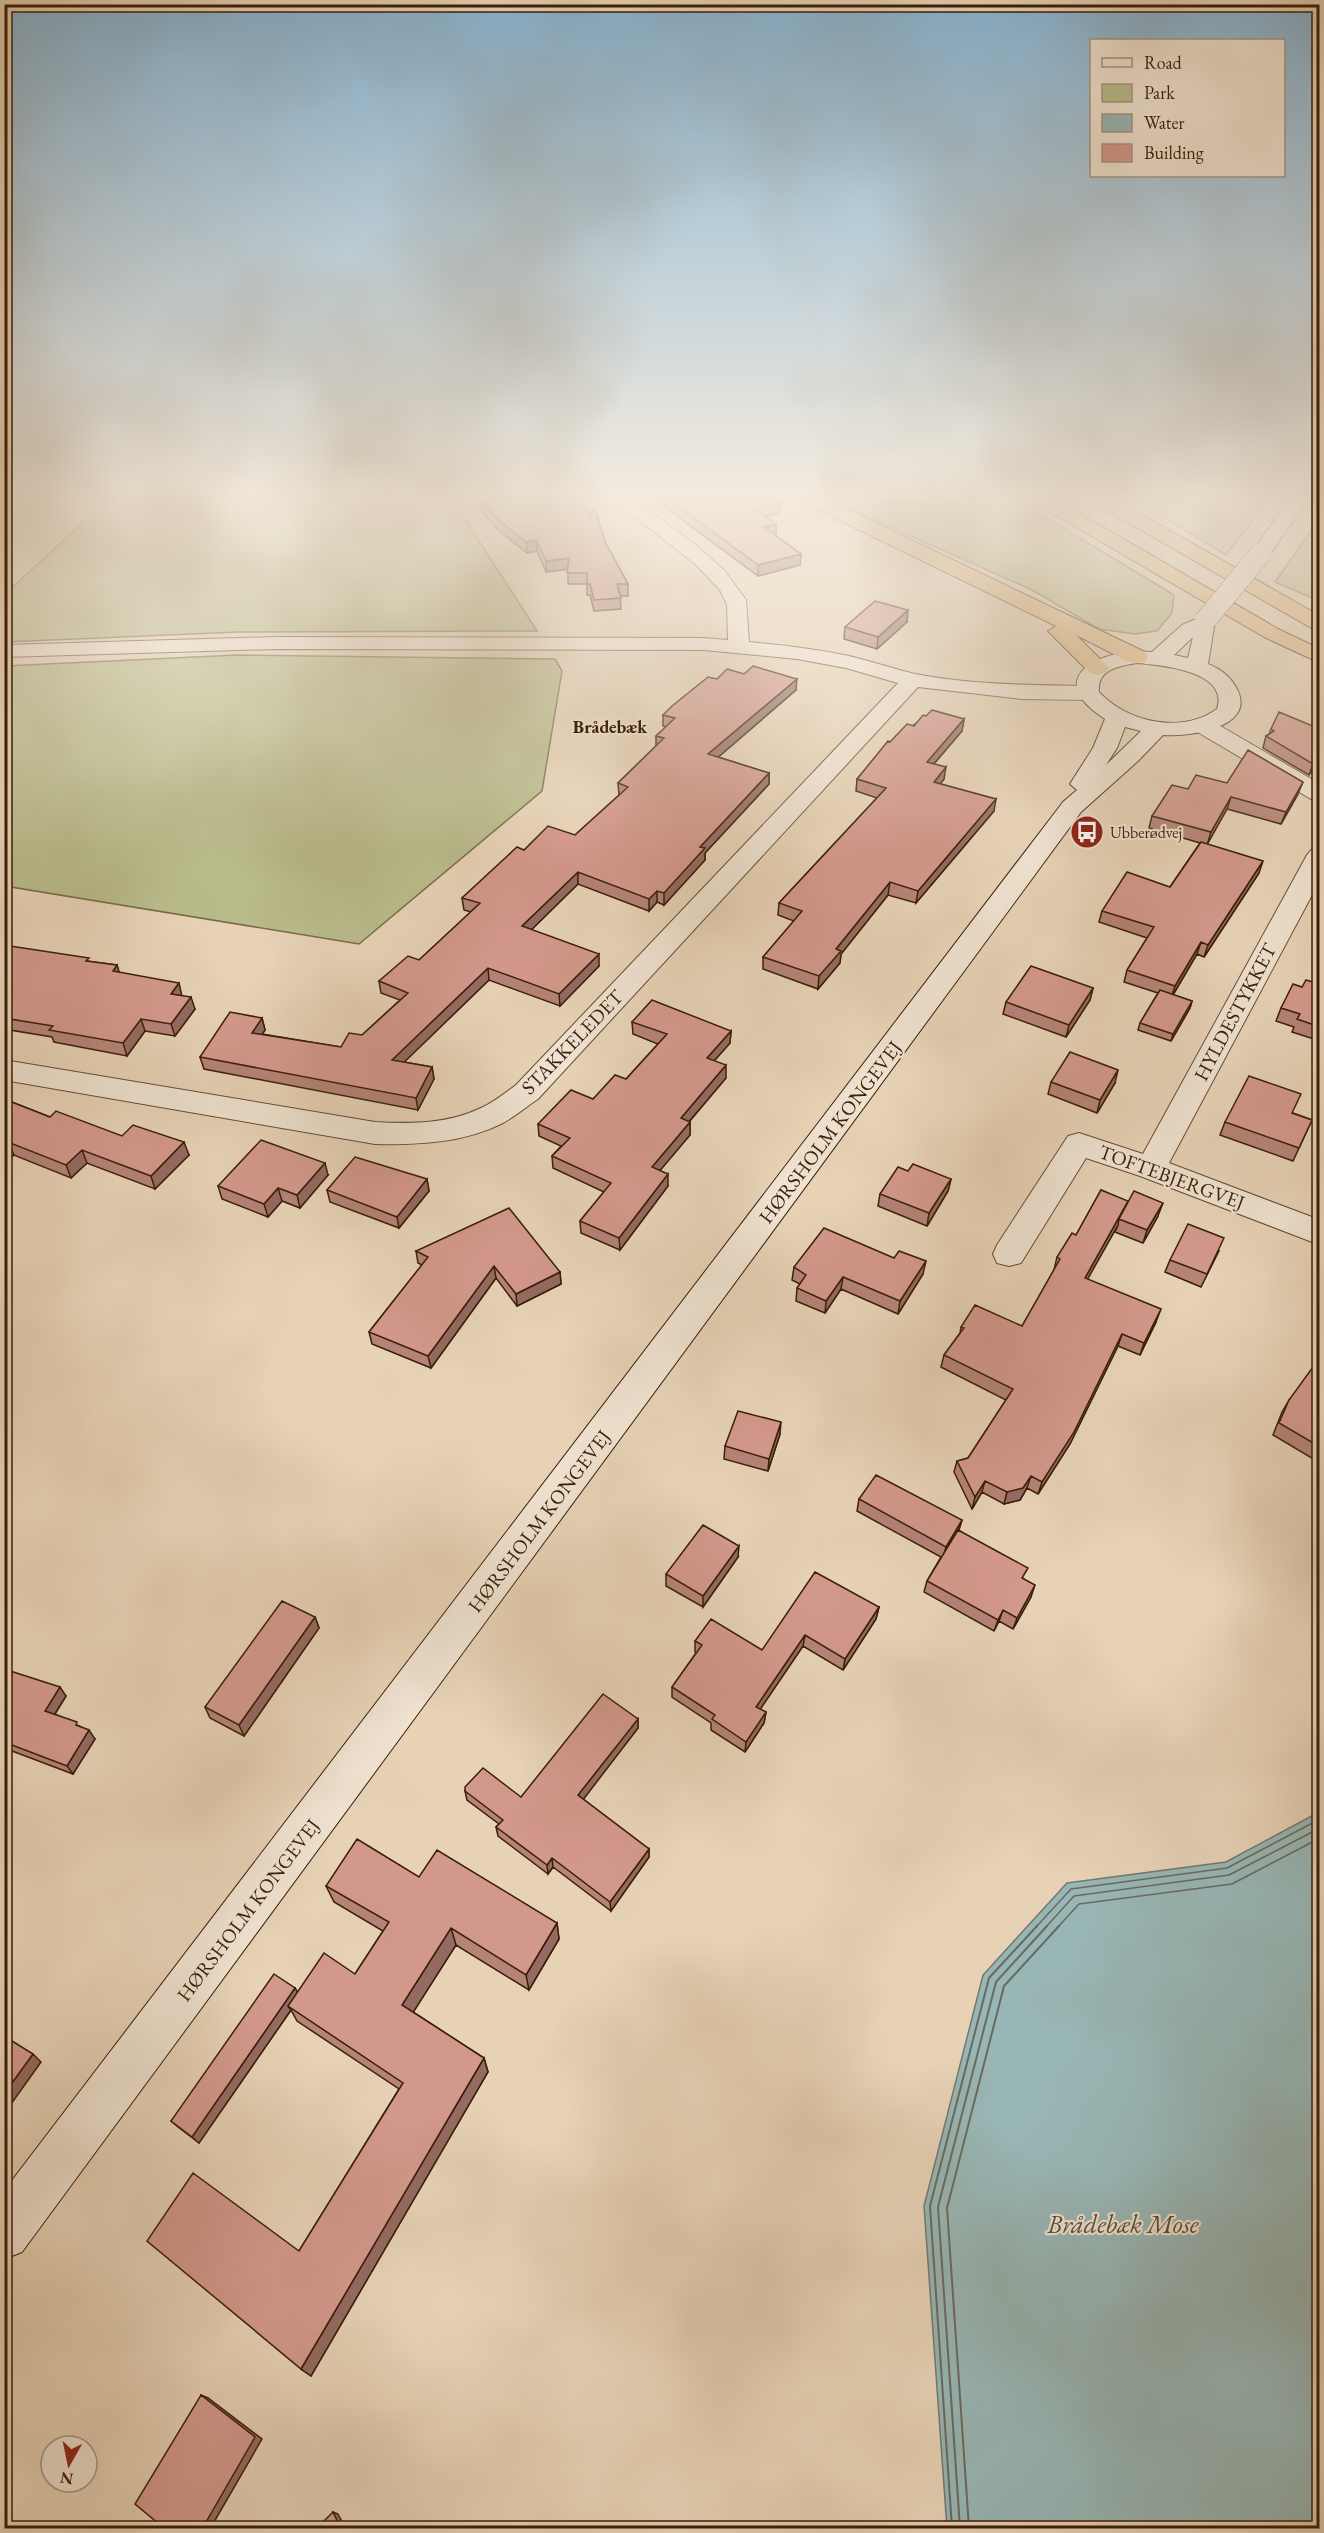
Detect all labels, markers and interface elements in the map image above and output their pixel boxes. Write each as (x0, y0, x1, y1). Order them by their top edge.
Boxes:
legend (1090, 39, 1285, 177)
text: Road (1144, 51, 1183, 74)
text: Park (1144, 81, 1175, 104)
text: Water (1144, 111, 1185, 134)
text: Building (1144, 141, 1204, 164)
district label: Brådebæk (573, 715, 648, 738)
bus stop icon: Ubberødvej (1069, 814, 1105, 850)
place label: Ubberødvej (1110, 822, 1182, 843)
street label: HYLDESTYKKET (1188, 938, 1282, 1085)
street label: STAKKELEDET (515, 984, 629, 1100)
street label: HØRSHOLM KONGEVEJ (753, 1035, 907, 1229)
street label: TOFTEBJERGVEJ (1095, 1139, 1249, 1215)
street label: HØRSHOLM KONGEVEJ (462, 1424, 616, 1618)
street label: HØRSHOLM KONGEVEJ (171, 1813, 325, 2007)
water label: Brådebæk Mose (1046, 2207, 1200, 2241)
north arrow (39, 2434, 99, 2494)
text: N (59, 2467, 75, 2490)

